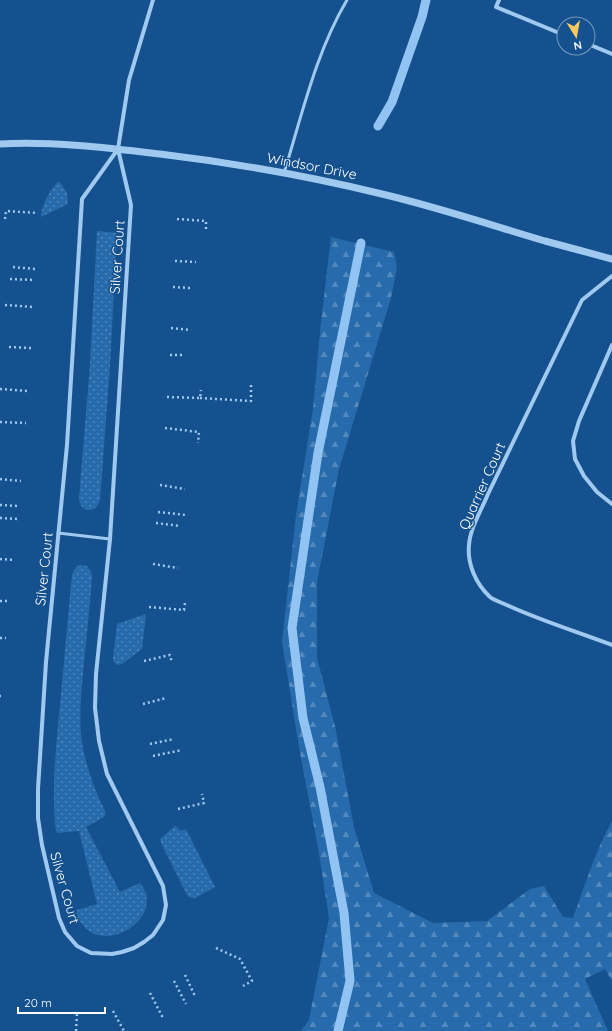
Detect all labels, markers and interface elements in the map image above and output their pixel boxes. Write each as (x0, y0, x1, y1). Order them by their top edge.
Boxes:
north arrow (556, 16, 596, 56)
text: N (573, 38, 583, 53)
street label: Windsor Drive (266, 148, 358, 184)
street label: Silver Court (105, 219, 129, 294)
street label: Quarrier Court (455, 439, 509, 533)
street label: Silver Court (31, 531, 57, 607)
street label: Silver Court (46, 850, 84, 926)
scale bar (18, 989, 105, 1015)
text: 20 m (24, 995, 52, 1010)

